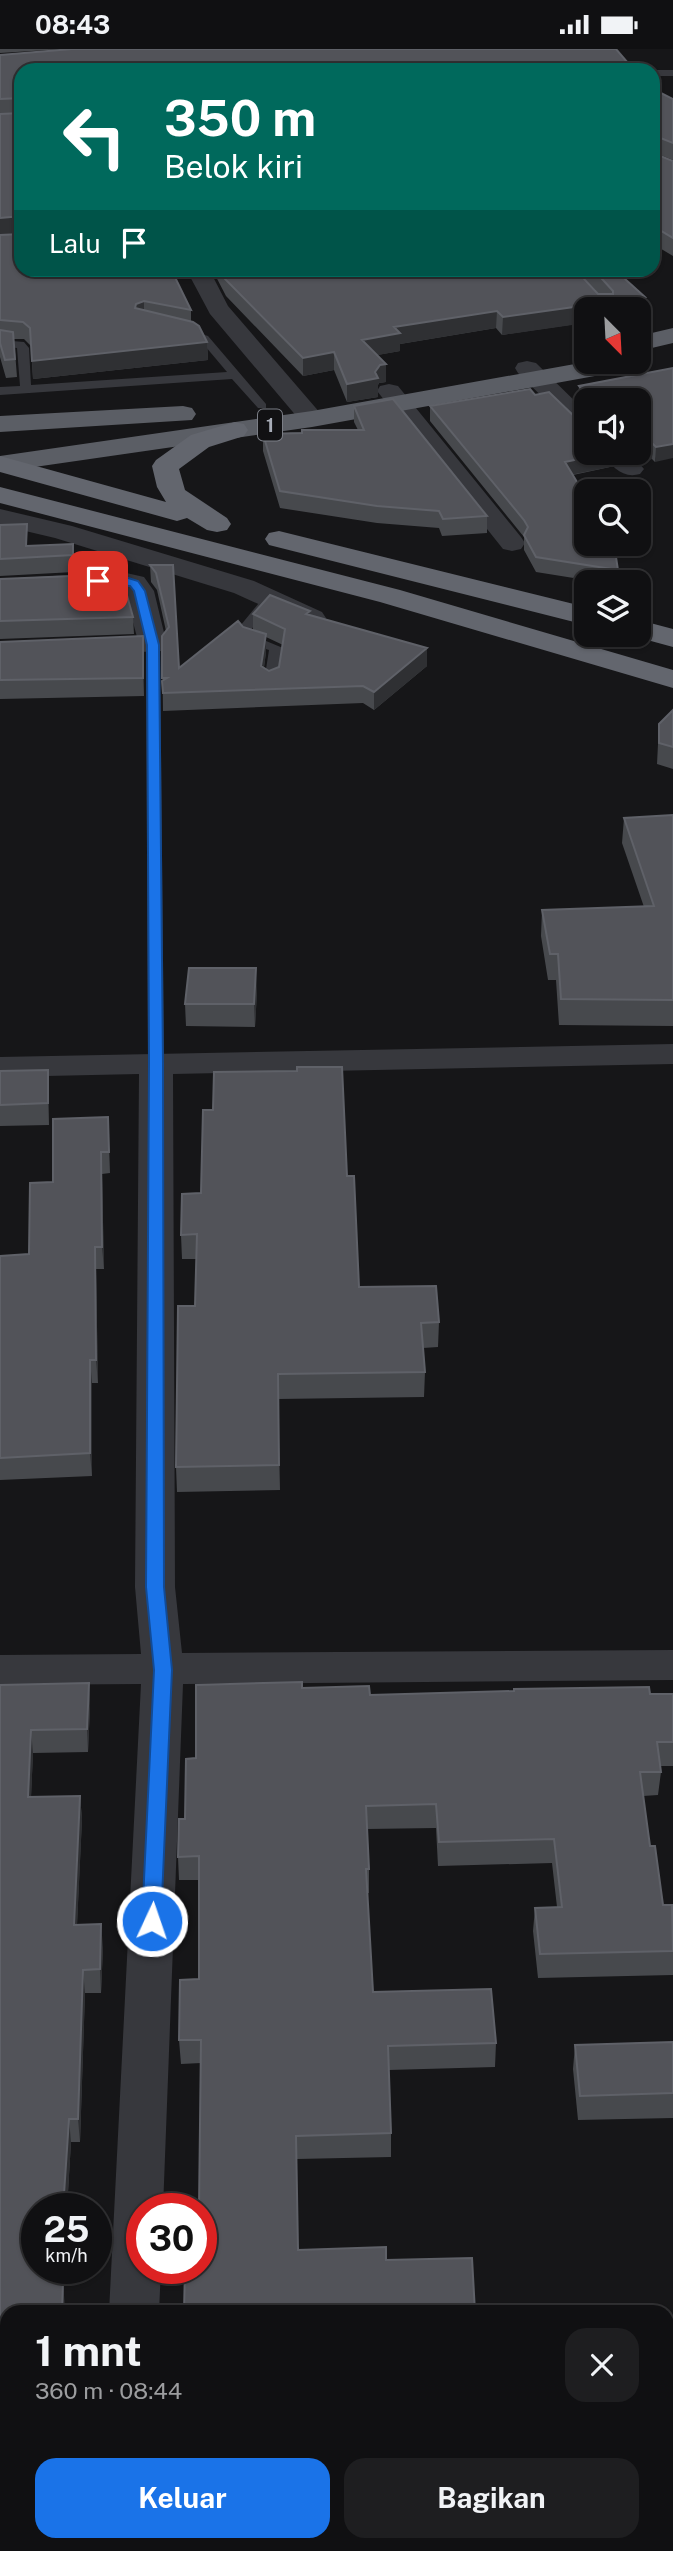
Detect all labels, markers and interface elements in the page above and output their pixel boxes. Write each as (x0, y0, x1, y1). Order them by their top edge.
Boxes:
text: 08:43 (35, 9, 110, 40)
text: 350 m (164, 89, 316, 147)
icon: left (49, 91, 140, 182)
text: Belok kiri (164, 148, 303, 185)
icon: arrive (115, 224, 153, 262)
text: Lalu (49, 228, 101, 259)
north arrow (574, 297, 651, 375)
map controls (574, 297, 651, 647)
button: sound (574, 388, 651, 465)
road number: 1 (258, 409, 282, 441)
button: search (574, 479, 651, 556)
pin (68, 551, 128, 611)
icon: arrive (79, 562, 117, 600)
button: layers (574, 570, 651, 647)
position arrow (115, 1884, 189, 1958)
speed limit sign: 30 (126, 2193, 217, 2284)
text: 25 (44, 2209, 89, 2250)
text: km/h (45, 2245, 88, 2266)
text: 1 mnt (35, 2326, 142, 2375)
button: close (565, 2328, 639, 2402)
text: 360 m · 08:44 (35, 2377, 182, 2404)
button: Keluar (35, 2458, 330, 2538)
button: Bagikan (344, 2458, 639, 2538)

